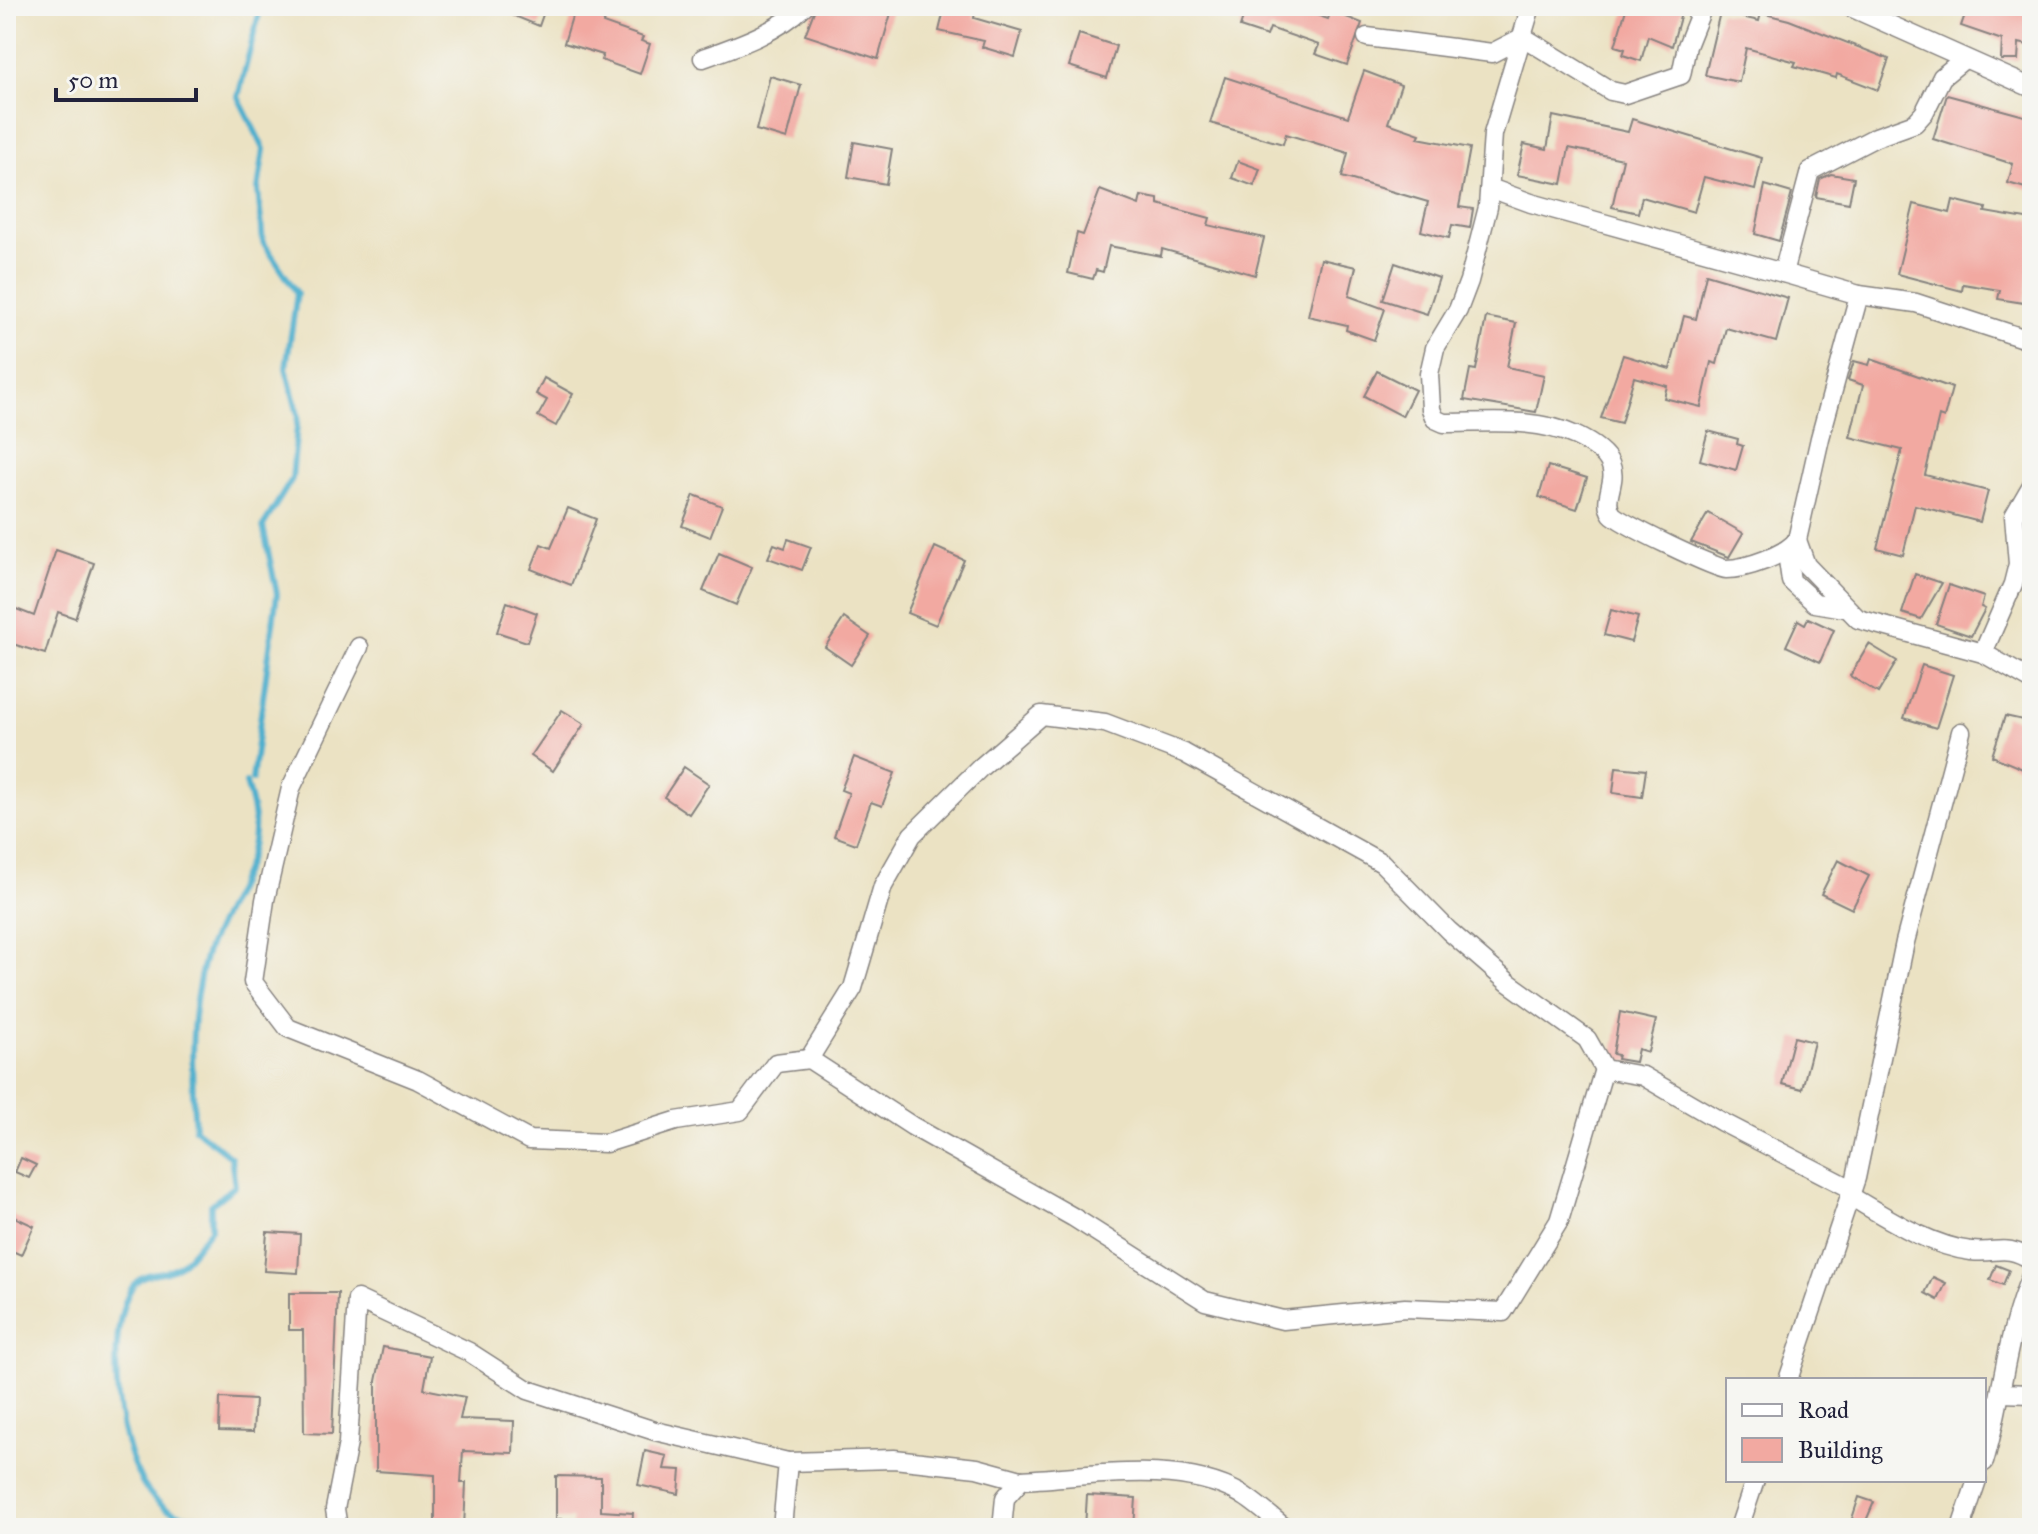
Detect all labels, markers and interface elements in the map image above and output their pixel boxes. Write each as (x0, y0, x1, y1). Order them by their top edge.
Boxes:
scale bar (56, 52, 196, 102)
text: 50 m (68, 65, 118, 95)
legend (1726, 1378, 1986, 1482)
text: Road (1798, 1395, 1849, 1425)
text: Building (1798, 1435, 1883, 1465)

